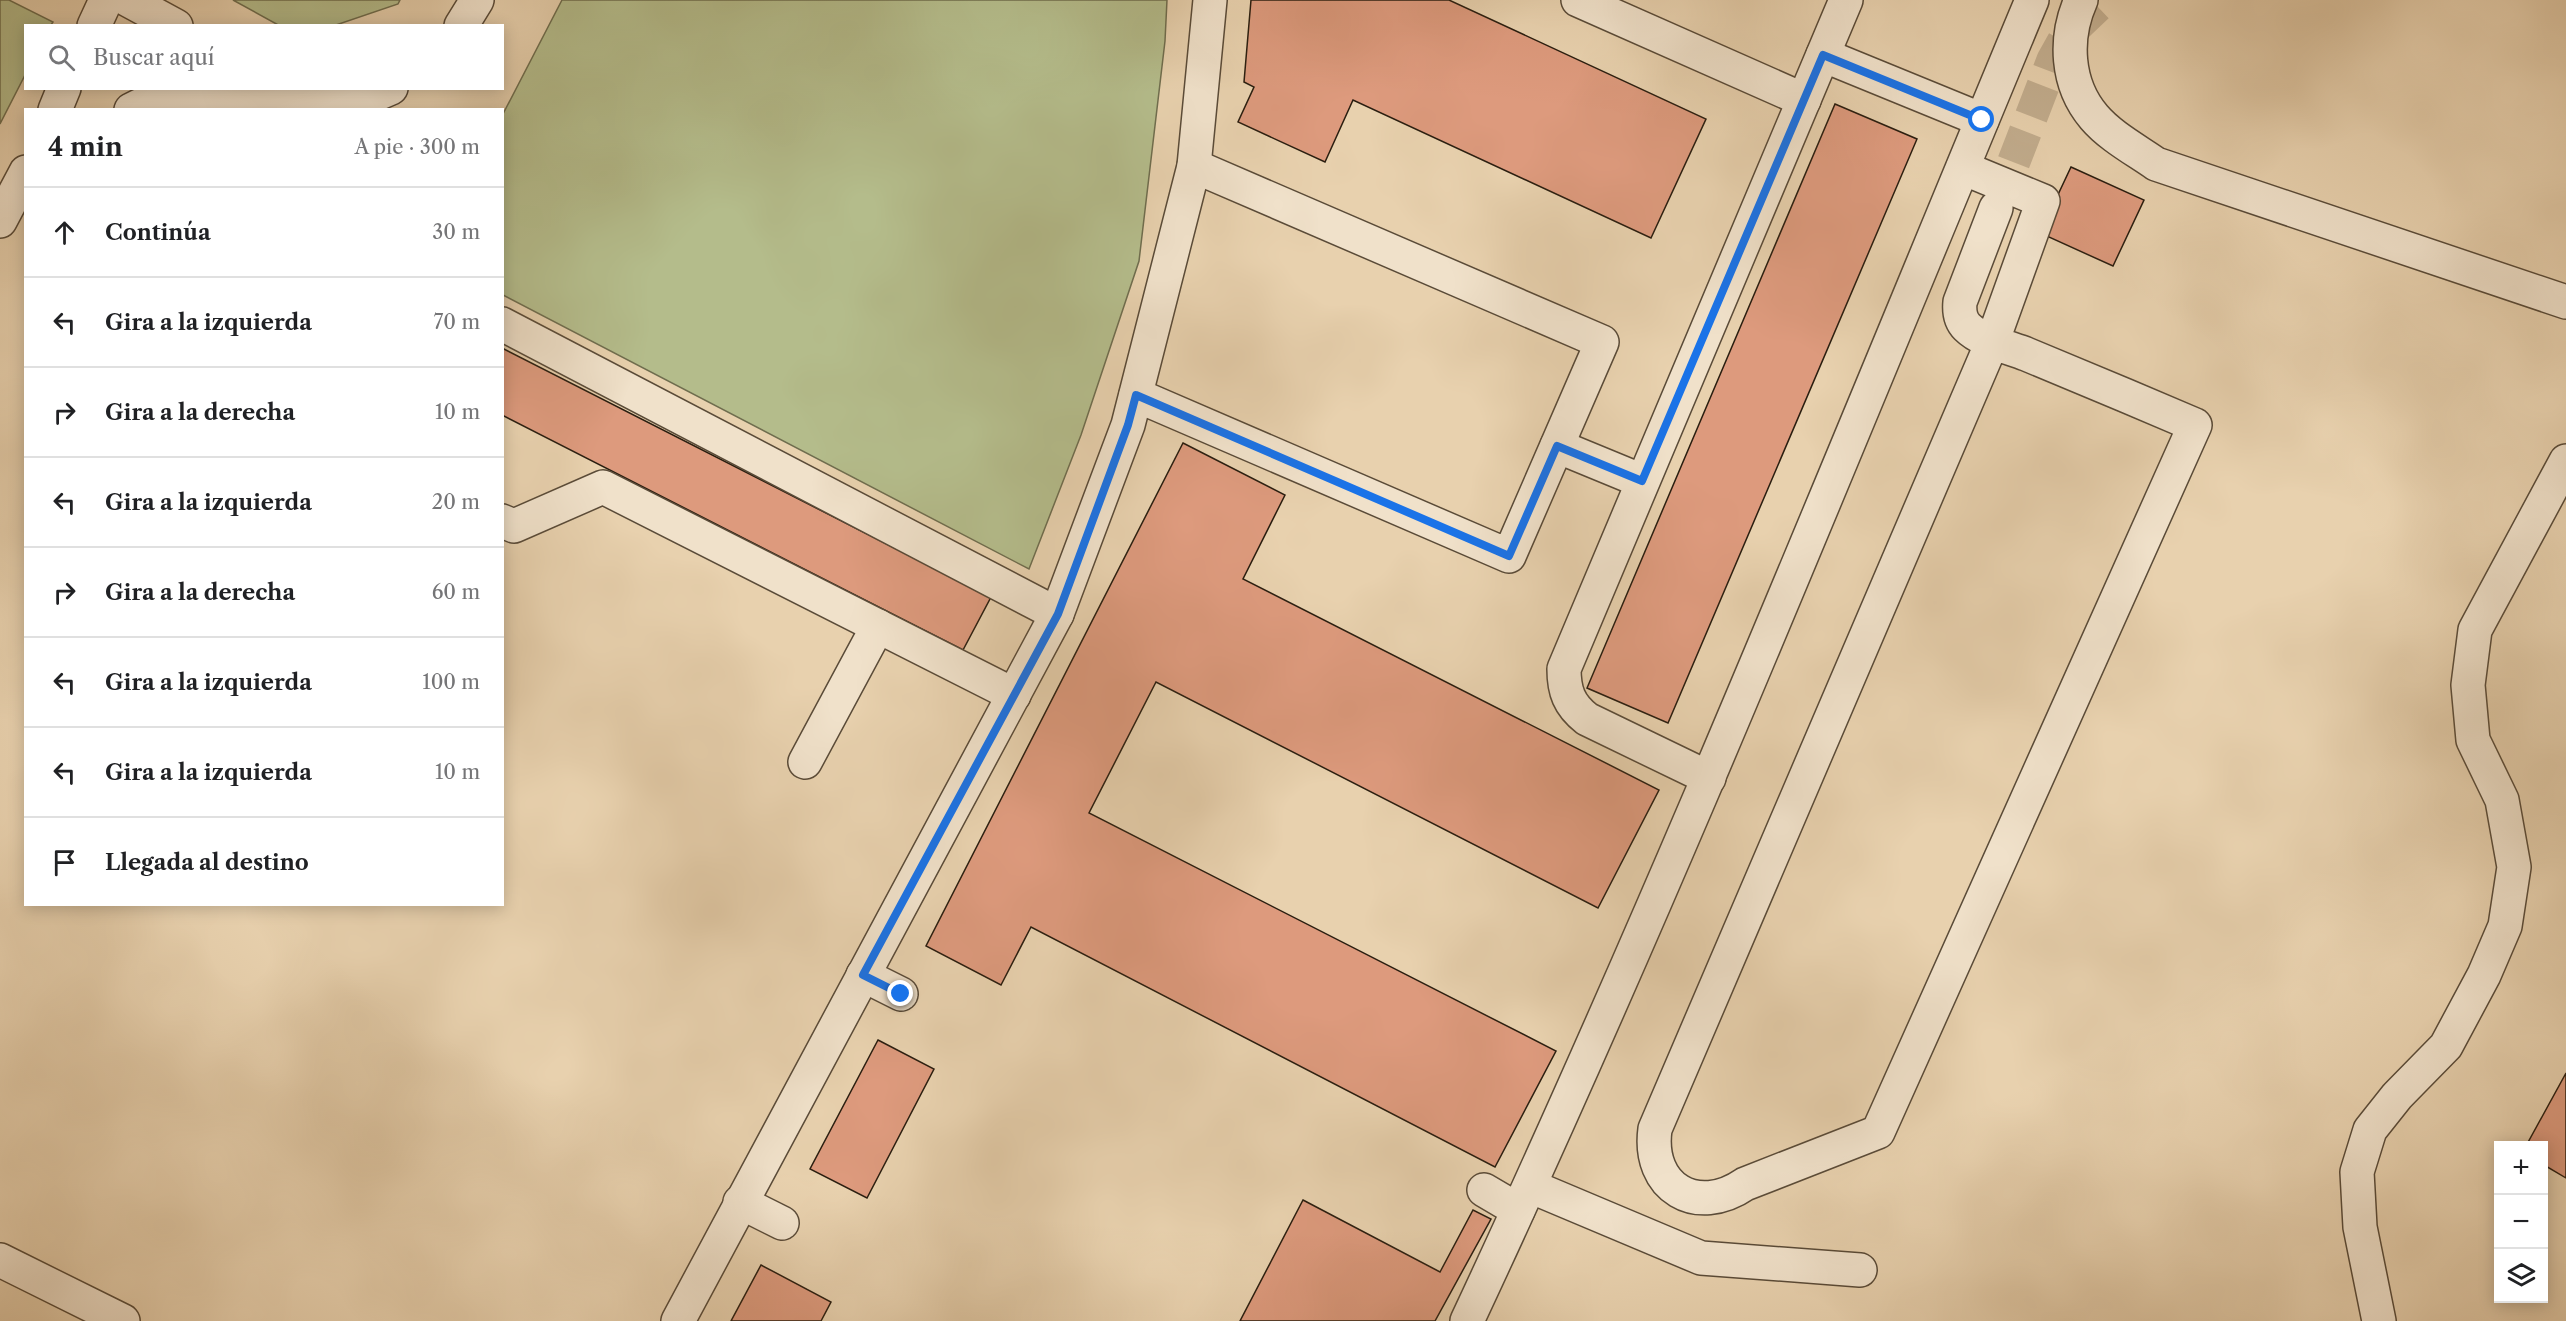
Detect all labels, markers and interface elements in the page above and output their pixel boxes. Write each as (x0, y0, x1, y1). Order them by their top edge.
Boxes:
search box (24, 24, 504, 90)
icon: search (45, 41, 78, 74)
text: Buscar aquí (93, 44, 215, 71)
route start (1968, 106, 1994, 132)
text: 4 min (48, 131, 123, 163)
text: A pie · 300 m (354, 135, 480, 159)
icon: ahead (48, 216, 81, 249)
text: Continúa (105, 219, 211, 246)
text: 30 m (432, 220, 480, 244)
icon: left (48, 306, 81, 339)
text: Gira a la izquierda (105, 309, 312, 336)
text: 70 m (434, 310, 480, 334)
icon: right (48, 396, 81, 429)
text: Gira a la derecha (105, 399, 295, 426)
text: 10 m (435, 400, 480, 424)
icon: left (48, 486, 81, 519)
text: Gira a la izquierda (105, 489, 312, 516)
text: 20 m (432, 490, 480, 514)
icon: right (48, 576, 81, 609)
text: Gira a la derecha (105, 579, 295, 606)
text: 60 m (432, 580, 480, 604)
icon: left (48, 666, 81, 699)
text: Gira a la izquierda (105, 669, 312, 696)
text: 100 m (422, 670, 480, 694)
icon: left (48, 756, 81, 789)
text: Gira a la izquierda (105, 759, 312, 786)
text: 10 m (435, 760, 480, 784)
icon: arrive (48, 846, 81, 879)
text: Llegada al destino (105, 849, 309, 876)
route end (887, 980, 913, 1006)
map controls (2494, 1141, 2548, 1303)
button: + (2494, 1141, 2548, 1195)
button: − (2494, 1195, 2548, 1249)
button: layers (2494, 1249, 2548, 1303)

